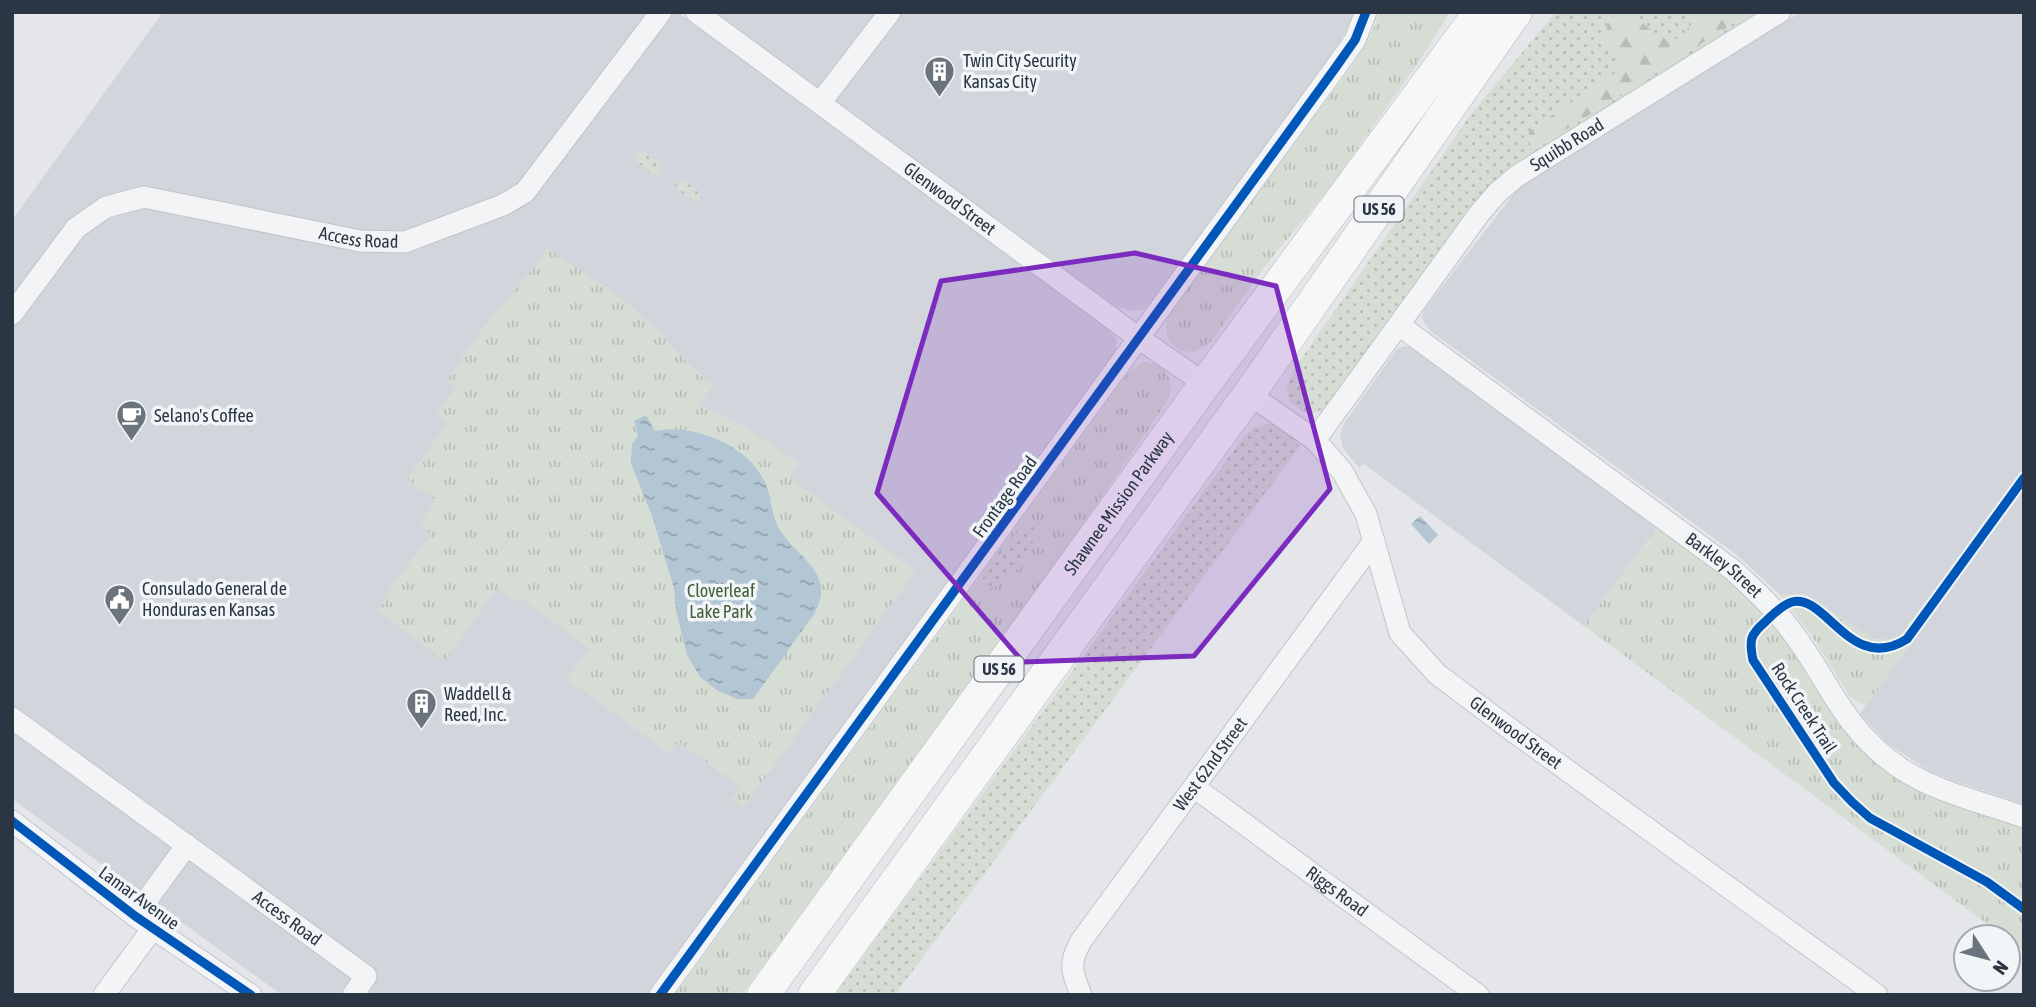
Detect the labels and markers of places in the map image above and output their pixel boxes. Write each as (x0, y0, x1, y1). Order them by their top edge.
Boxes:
place label: Twin City Security Kansas City (963, 50, 1077, 92)
building icon: Twin City Security Kansas City (923, 54, 957, 98)
cafe icon: Selano's Coffee (114, 399, 148, 443)
place label: Selano's Coffee (154, 405, 254, 426)
place label: Consulado General de Honduras en Kansas (142, 578, 287, 620)
public building icon: Consulado General de Honduras en Kansas (102, 582, 136, 626)
place label: Waddell & Reed, Inc. (444, 683, 512, 725)
building icon: Waddell & Reed, Inc. (404, 687, 438, 731)

